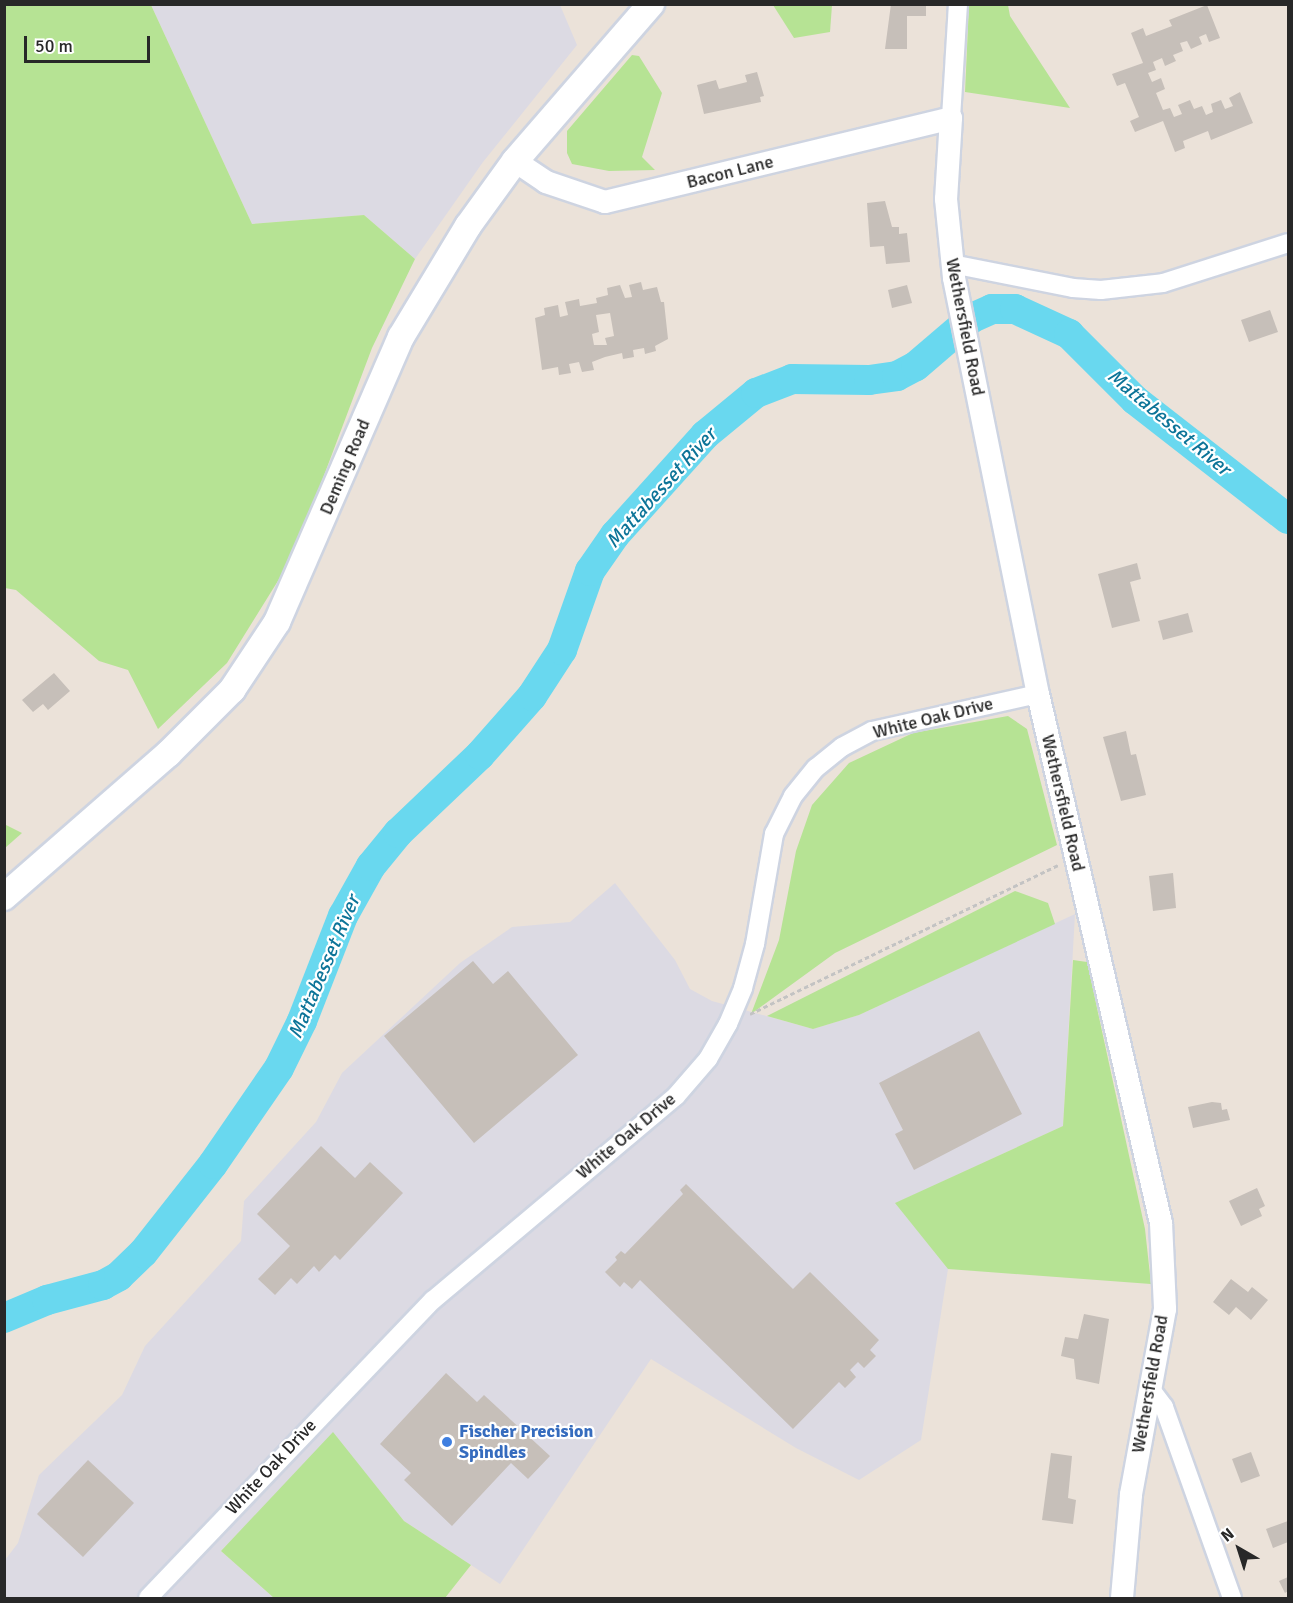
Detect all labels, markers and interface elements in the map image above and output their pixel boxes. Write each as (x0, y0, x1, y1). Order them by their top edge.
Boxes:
scale bar (27, 24, 153, 62)
text: 50 m (35, 35, 73, 57)
street label: Bacon Lane (684, 151, 776, 193)
street label: Wethersfield Road (941, 256, 989, 398)
water label: Mattabesset River (1103, 364, 1235, 480)
street label: Deming Road (315, 416, 375, 518)
water label: Mattabesset River (601, 423, 721, 553)
street label: White Oak Drive (871, 693, 995, 743)
street label: Wethersfield Road (1037, 732, 1089, 874)
water label: Mattabesset River (283, 892, 365, 1042)
street label: White Oak Drive (572, 1088, 680, 1184)
street label: Wethersfield Road (1127, 1313, 1173, 1455)
street label: White Oak Drive (221, 1415, 321, 1519)
place label: Fischer Precision Spindles (459, 1421, 593, 1464)
marker: Fischer Precision Spindles (440, 1435, 454, 1449)
north arrow (1209, 1519, 1269, 1579)
text: N (1217, 1524, 1238, 1546)

